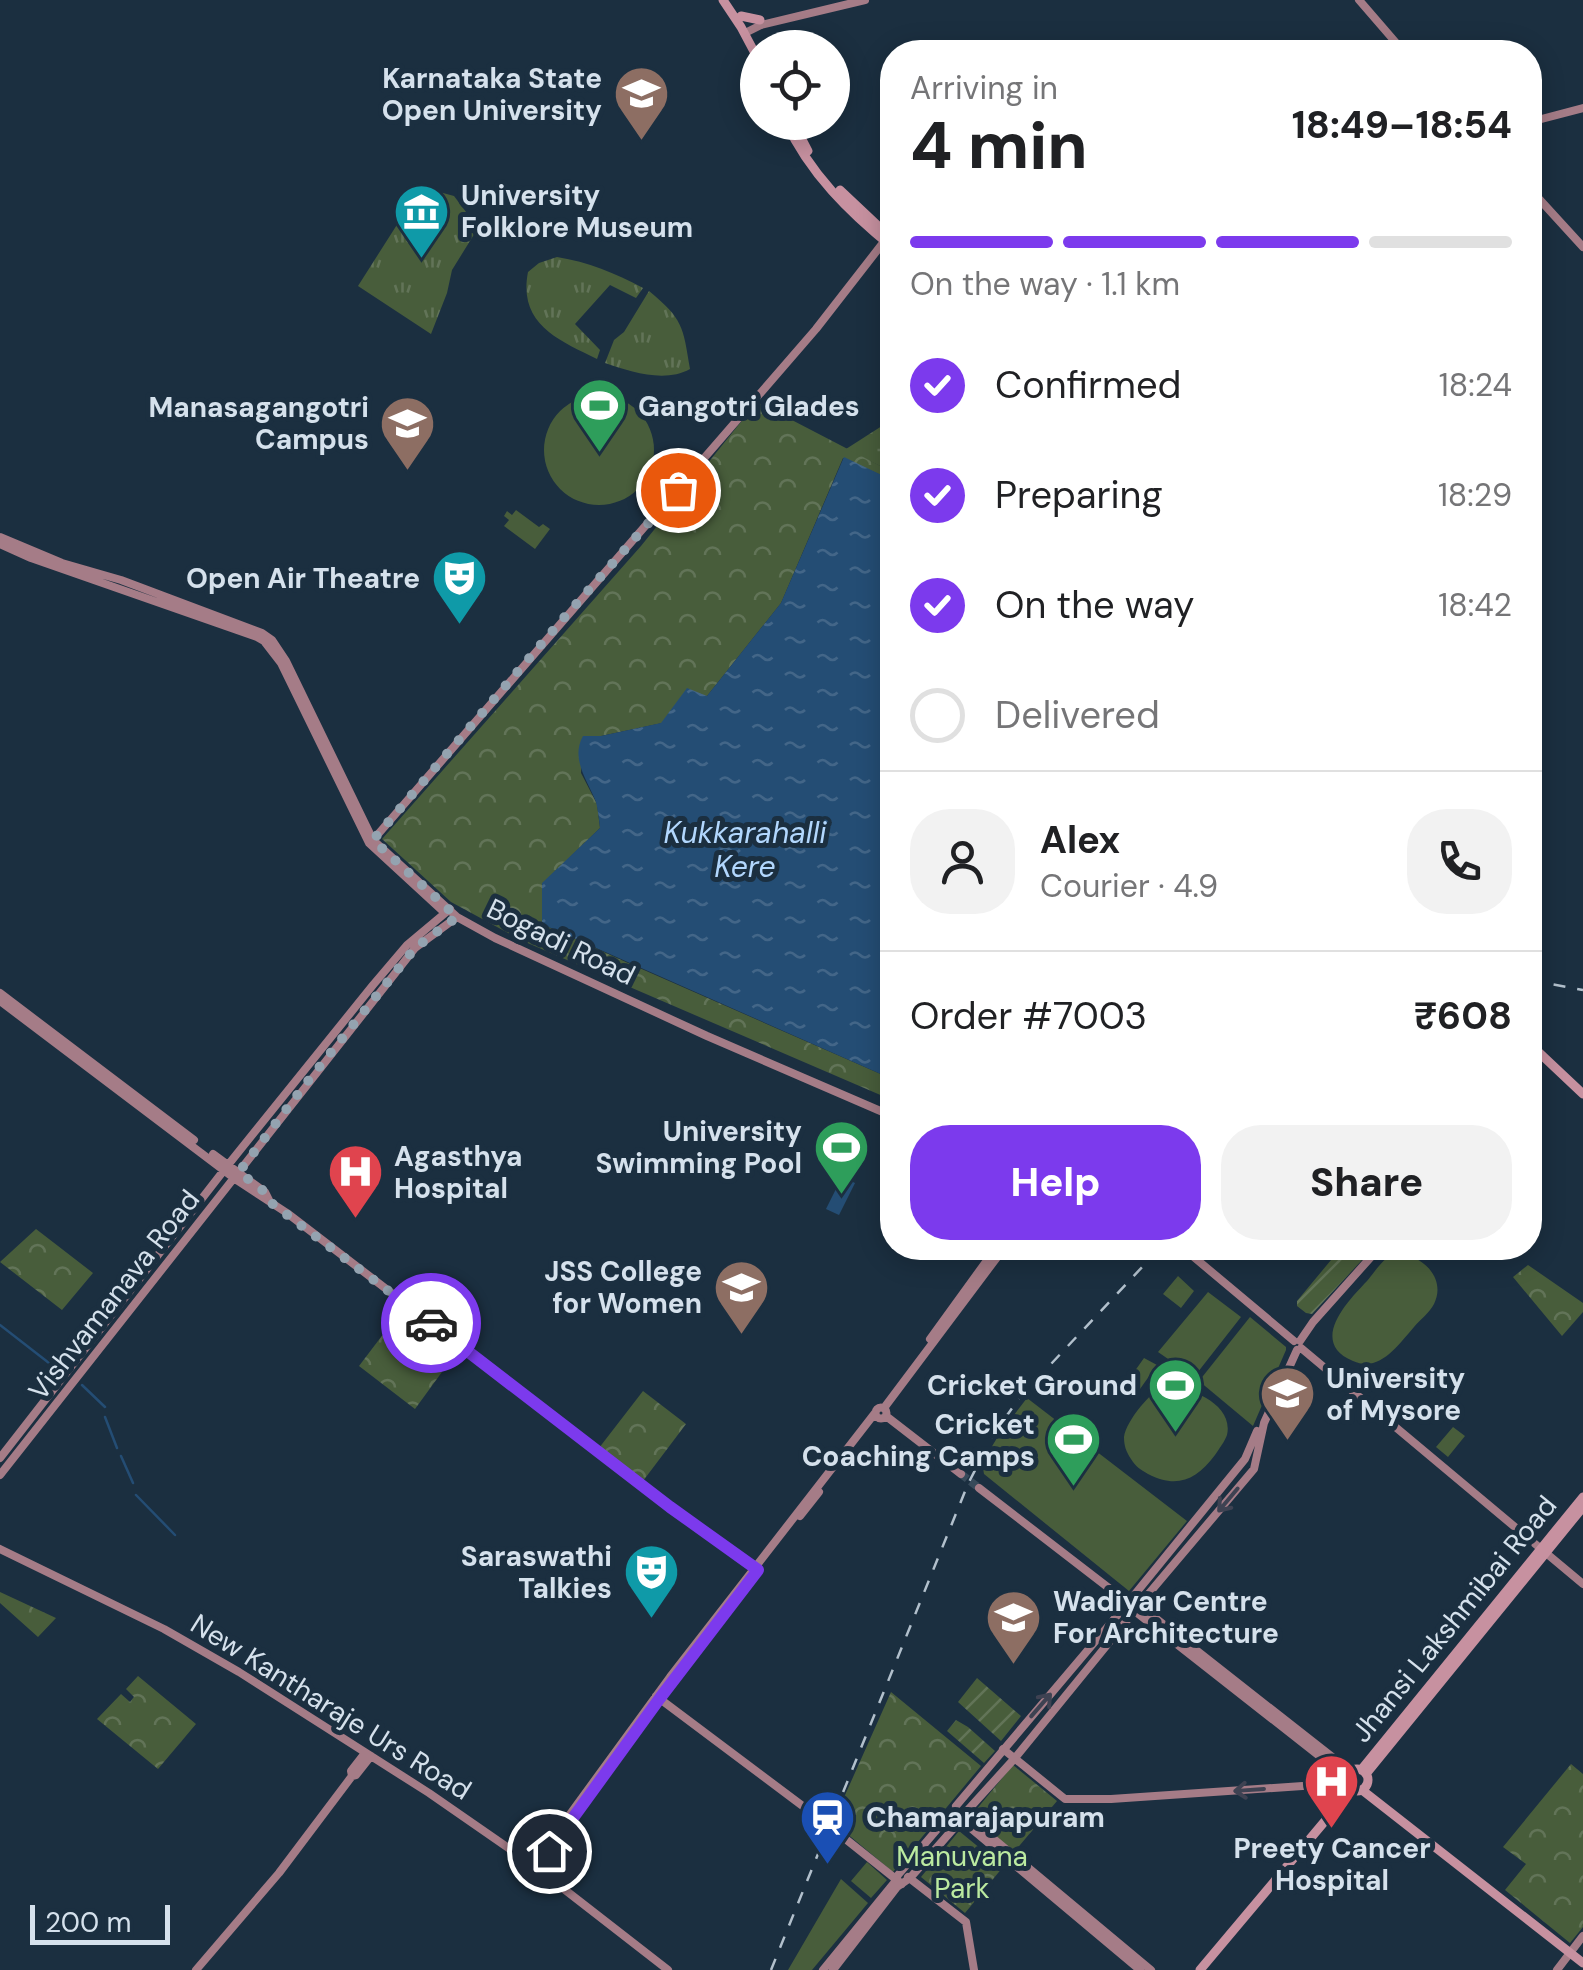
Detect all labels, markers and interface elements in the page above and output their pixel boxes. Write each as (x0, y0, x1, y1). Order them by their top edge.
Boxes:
map controls (740, 30, 850, 140)
button: locate (740, 30, 850, 140)
place label: Karnataka State Open University (382, 60, 602, 129)
school or university icon: Karnataka State Open University (611, 64, 671, 143)
text: Arriving in (910, 67, 1058, 109)
text: 18:49–18:54 (1292, 100, 1512, 150)
text: 4 min (910, 104, 1088, 188)
place label: University Folklore Museum (461, 177, 693, 246)
museum icon: University Folklore Museum (392, 181, 452, 260)
text: On the way · 1.1 km (910, 263, 1180, 305)
icon: check (910, 358, 965, 413)
text: Confirmed (995, 360, 1181, 410)
text: 18:24 (1439, 364, 1512, 406)
sports icon: Gangotri Glades (569, 376, 629, 455)
place label: Gangotri Glades (638, 388, 860, 425)
place label: Manasagangotri Campus (149, 389, 369, 458)
school or university icon: Manasagangotri Campus (378, 393, 438, 472)
pin (636, 448, 721, 533)
icon: bag (651, 463, 706, 518)
icon: check (910, 468, 965, 523)
text: Preparing (995, 470, 1163, 520)
text: 18:29 (1438, 474, 1512, 516)
theatre icon: Open Air Theatre (429, 548, 489, 627)
place label: Open Air Theatre (186, 560, 420, 597)
icon: check (910, 578, 965, 633)
text: On the way (995, 580, 1194, 630)
text: 18:42 (1438, 584, 1512, 626)
text: Delivered (995, 690, 1160, 740)
button: person (910, 809, 1015, 914)
button: phone (1407, 809, 1512, 914)
water label: Kukkarahalli Kere (664, 813, 827, 886)
text: Alex (1040, 815, 1120, 865)
text: Courier · 4.9 (1040, 865, 1218, 907)
street label: Bogadi Road (481, 890, 641, 994)
text: Order #7003 (910, 991, 1147, 1041)
text: ₹608 (1414, 991, 1512, 1041)
place label: University Swimming Pool (595, 1113, 802, 1182)
sports icon: University Swimming Pool (811, 1117, 871, 1196)
button: Help (910, 1125, 1201, 1240)
button: Share (1221, 1125, 1512, 1240)
place label: Agasthya Hospital (394, 1138, 523, 1207)
hospital icon: Agasthya Hospital (325, 1142, 385, 1221)
street label: Vishvamanava Road (20, 1182, 208, 1408)
place label: JSS College for Women (544, 1253, 702, 1322)
school or university icon: JSS College for Women (711, 1257, 771, 1336)
courier (381, 1273, 481, 1373)
icon: car (404, 1296, 459, 1351)
sports icon: Cricket Ground (1146, 1355, 1206, 1434)
place label: University of Mysore (1326, 1360, 1465, 1429)
school or university icon: University of Mysore (1257, 1364, 1317, 1443)
place label: Cricket Ground (927, 1367, 1137, 1404)
place label: Cricket Coaching Camps (802, 1406, 1035, 1475)
sports icon: Cricket Coaching Camps (1044, 1410, 1104, 1489)
one-way arrow (1217, 1486, 1239, 1512)
street label: Jhansi Lakshmibai Road (1343, 1488, 1565, 1750)
place label: Saraswathi Talkies (461, 1538, 612, 1607)
theatre icon: Saraswathi Talkies (621, 1542, 681, 1621)
place label: Wadiyar Centre For Architecture (1053, 1583, 1279, 1652)
school or university icon: Wadiyar Centre For Architecture (984, 1587, 1044, 1666)
street label: New Kantharaje Urs Road (184, 1605, 478, 1809)
one-way arrow (1030, 1692, 1052, 1718)
hospital icon: Preety Cancer Hospital (1302, 1752, 1362, 1831)
one-way arrow (1233, 1780, 1265, 1799)
station icon: Chamarajapuram (797, 1787, 857, 1866)
place label: Chamarajapuram (866, 1799, 1105, 1836)
pin (507, 1809, 592, 1894)
icon: home (522, 1824, 577, 1879)
place label: Preety Cancer Hospital (1233, 1830, 1431, 1899)
park label: Manuvana Park (896, 1838, 1028, 1907)
scale bar (30, 1900, 170, 1944)
text: 200 m (45, 1904, 132, 1941)

